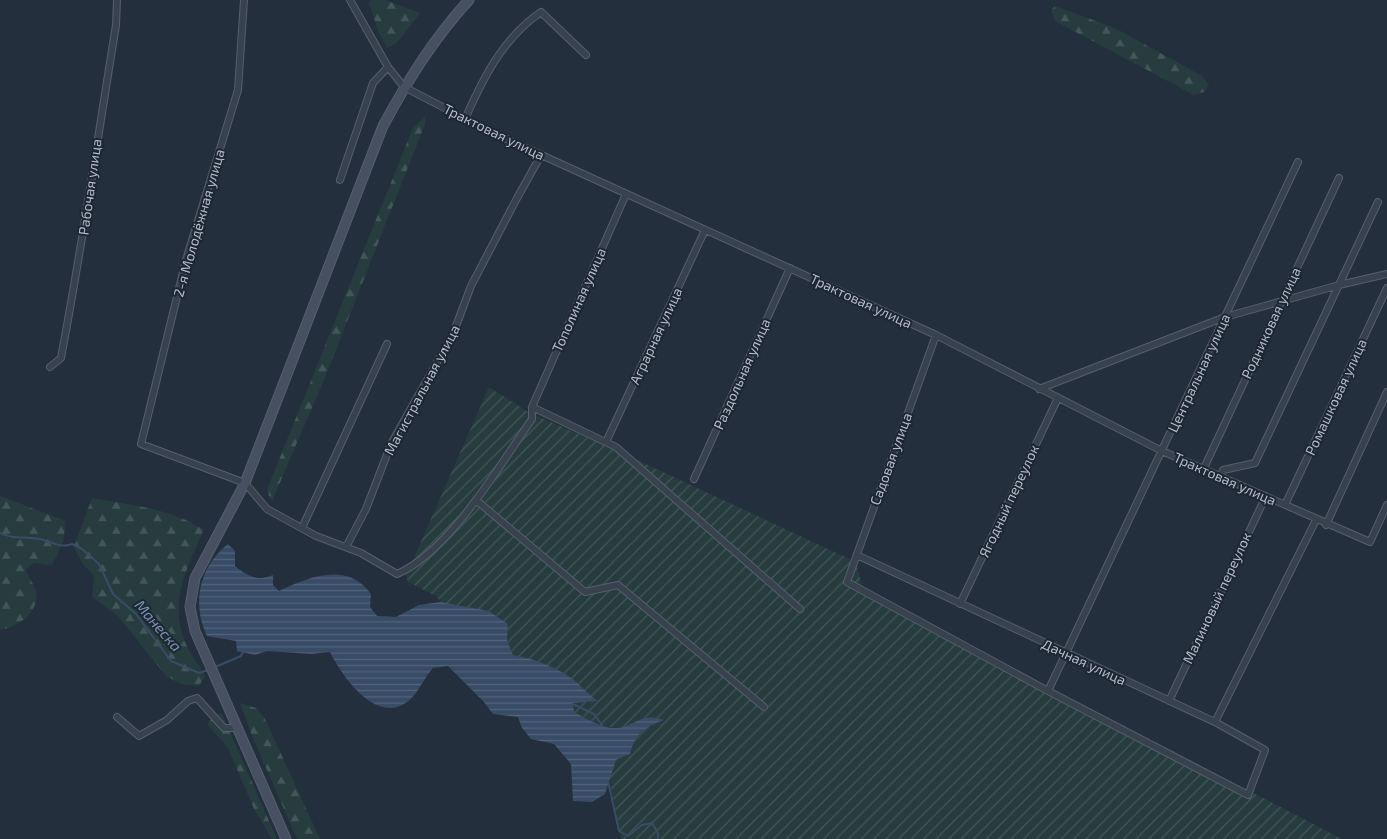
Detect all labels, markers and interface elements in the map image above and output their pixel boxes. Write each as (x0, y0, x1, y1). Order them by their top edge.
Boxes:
street label: Трактовая улица (441, 100, 548, 163)
street label: Рабочая улица (74, 138, 105, 236)
street label: 2-я Молодёжная улица (169, 147, 228, 299)
street label: Тополиная улица (548, 245, 609, 355)
street label: Родниковая улица (1237, 264, 1304, 381)
street label: Трактовая улица (808, 270, 915, 332)
street label: Аграрная улица (626, 285, 685, 387)
street label: Центральная улица (1164, 311, 1233, 435)
street label: Раздольная улица (709, 316, 774, 432)
street label: Магистральная улица (380, 322, 463, 458)
street label: Ромашковая улица (1301, 336, 1370, 458)
street label: Садовая улица (866, 410, 915, 507)
street label: Ягодный переулок (975, 441, 1042, 560)
street label: Трактовая улица (1171, 448, 1279, 509)
street label: Малиновый переулок (1179, 529, 1255, 666)
water label: Манеска (131, 596, 186, 655)
street label: Дачная улица (1040, 635, 1129, 688)

